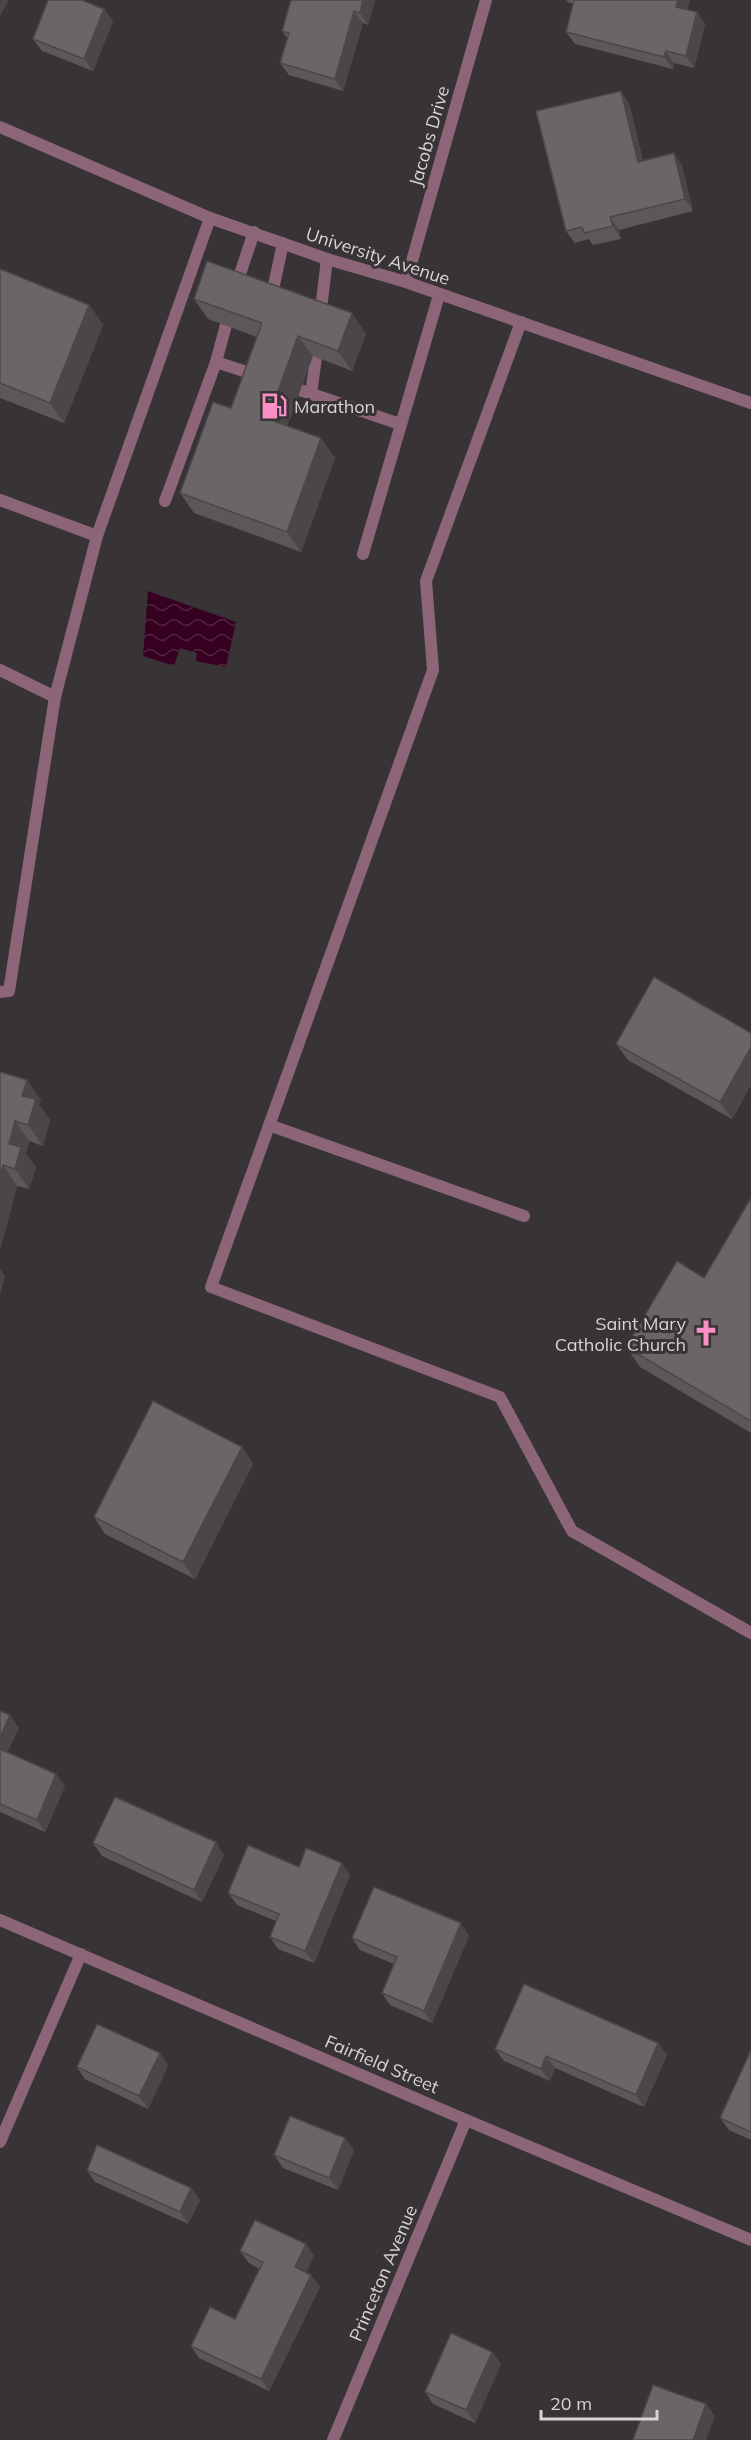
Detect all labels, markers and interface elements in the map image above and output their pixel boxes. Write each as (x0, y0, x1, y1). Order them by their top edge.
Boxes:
street label: Jacobs Drive (404, 83, 454, 189)
street label: University Avenue (303, 222, 453, 290)
fuel station icon: Marathon (259, 391, 289, 421)
place label: Marathon (294, 395, 375, 418)
place label: Saint Mary Catholic Church (555, 1312, 686, 1356)
church icon: Saint Mary Catholic Church (691, 1318, 721, 1348)
street label: Fairfield Street (322, 2030, 442, 2098)
street label: Princeton Avenue (344, 2201, 422, 2345)
scale bar (541, 2383, 656, 2421)
text: 20 m (550, 2392, 592, 2415)

